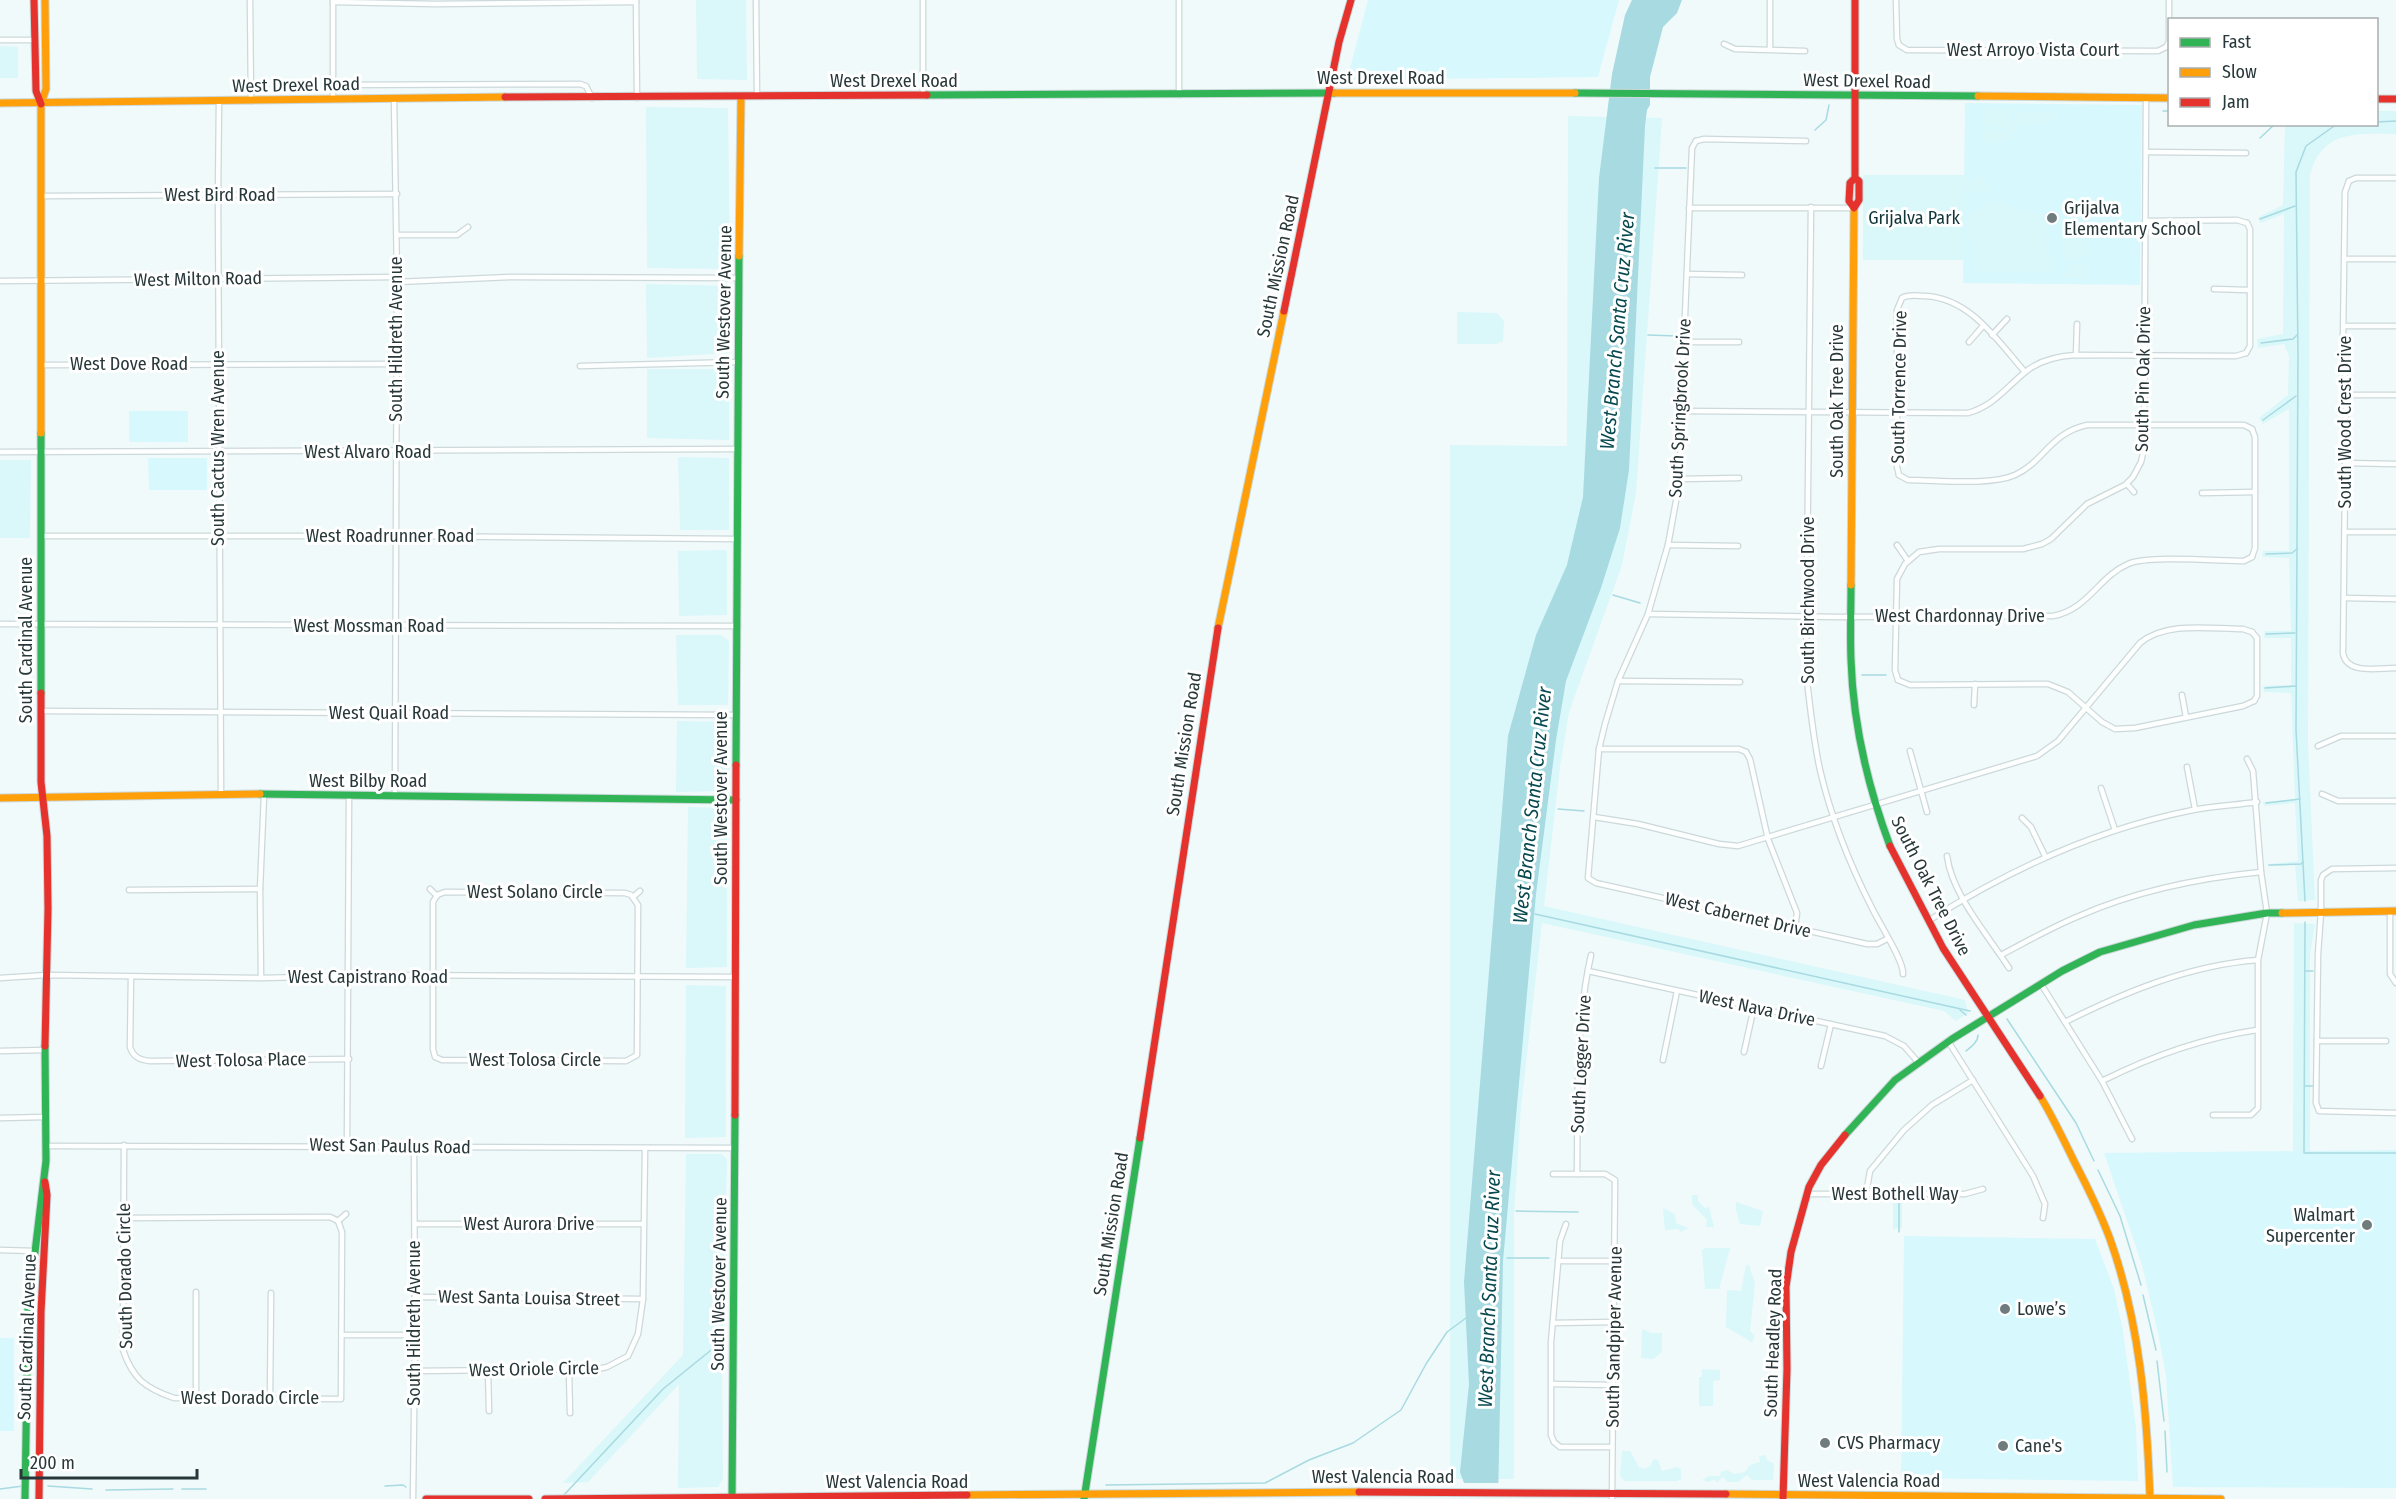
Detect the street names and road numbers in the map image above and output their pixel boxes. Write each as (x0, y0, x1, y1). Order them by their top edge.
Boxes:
street label: West Arroyo Vista Court (1947, 39, 2119, 61)
street label: West Drexel Road (1317, 67, 1445, 89)
street label: West Drexel Road (1803, 69, 1931, 93)
street label: West Drexel Road (830, 70, 958, 92)
street label: West Drexel Road (232, 73, 360, 97)
street label: West Bird Road (164, 184, 276, 206)
street label: South Mission Road (1252, 193, 1304, 339)
street label: South Westover Avenue (711, 225, 737, 399)
street label: South Hildreth Avenue (385, 256, 407, 422)
street label: West Milton Road (134, 267, 262, 291)
street label: South Pin Oak Drive (2131, 306, 2155, 452)
street label: South Torrence Drive (1887, 310, 1911, 464)
street label: South Springbrook Drive (1664, 318, 1696, 498)
street label: South Oak Tree Drive (1826, 324, 1848, 478)
street label: South Wood Crest Drive (2334, 335, 2356, 508)
street label: South Cactus Wren Avenue (207, 350, 229, 546)
street label: West Dove Road (70, 353, 188, 375)
street label: West Alvaro Road (304, 441, 432, 463)
street label: South Birchwood Drive (1797, 516, 1819, 684)
street label: West Roadrunner Road (306, 525, 474, 547)
street label: South Cardinal Avenue (15, 557, 37, 723)
street label: West Chardonnay Drive (1875, 605, 2045, 627)
street label: West Mossman Road (293, 615, 445, 637)
street label: South Mission Road (1162, 671, 1206, 817)
street label: West Quail Road (329, 702, 449, 724)
street label: South Westover Avenue (710, 711, 732, 885)
street label: West Bilby Road (309, 770, 427, 792)
street label: South Oak Tree Drive (1886, 813, 1976, 960)
street label: West Solano Circle (467, 881, 603, 903)
street label: West Cabernet Drive (1663, 888, 1813, 943)
street label: West Capistrano Road (288, 966, 448, 988)
street label: West Nava Drive (1697, 985, 1817, 1031)
street label: South Logger Drive (1566, 994, 1596, 1134)
street label: West Tolosa Place (176, 1048, 307, 1072)
street label: West Tolosa Circle (469, 1049, 601, 1071)
street label: West San Paulus Road (309, 1134, 471, 1158)
street label: South Mission Road (1089, 1151, 1133, 1297)
street label: West Bothell Way (1832, 1183, 1958, 1205)
street label: South Westover Avenue (706, 1197, 732, 1371)
street label: South Dorado Circle (113, 1203, 137, 1349)
street label: West Aurora Drive (463, 1213, 595, 1235)
street label: South Hildreth Avenue (403, 1240, 425, 1406)
street label: South Sandpiper Avenue (1601, 1246, 1627, 1428)
street label: South Cardinal Avenue (13, 1253, 41, 1421)
street label: South Headley Road (1759, 1268, 1787, 1418)
street label: West Santa Louisa Street (438, 1285, 620, 1311)
street label: West Oriole Circle (469, 1357, 599, 1381)
street label: West Dorado Circle (181, 1387, 319, 1409)
street label: West Valencia Road (1312, 1466, 1454, 1488)
street label: West Valencia Road (1798, 1470, 1940, 1492)
street label: West Valencia Road (826, 1471, 968, 1493)

